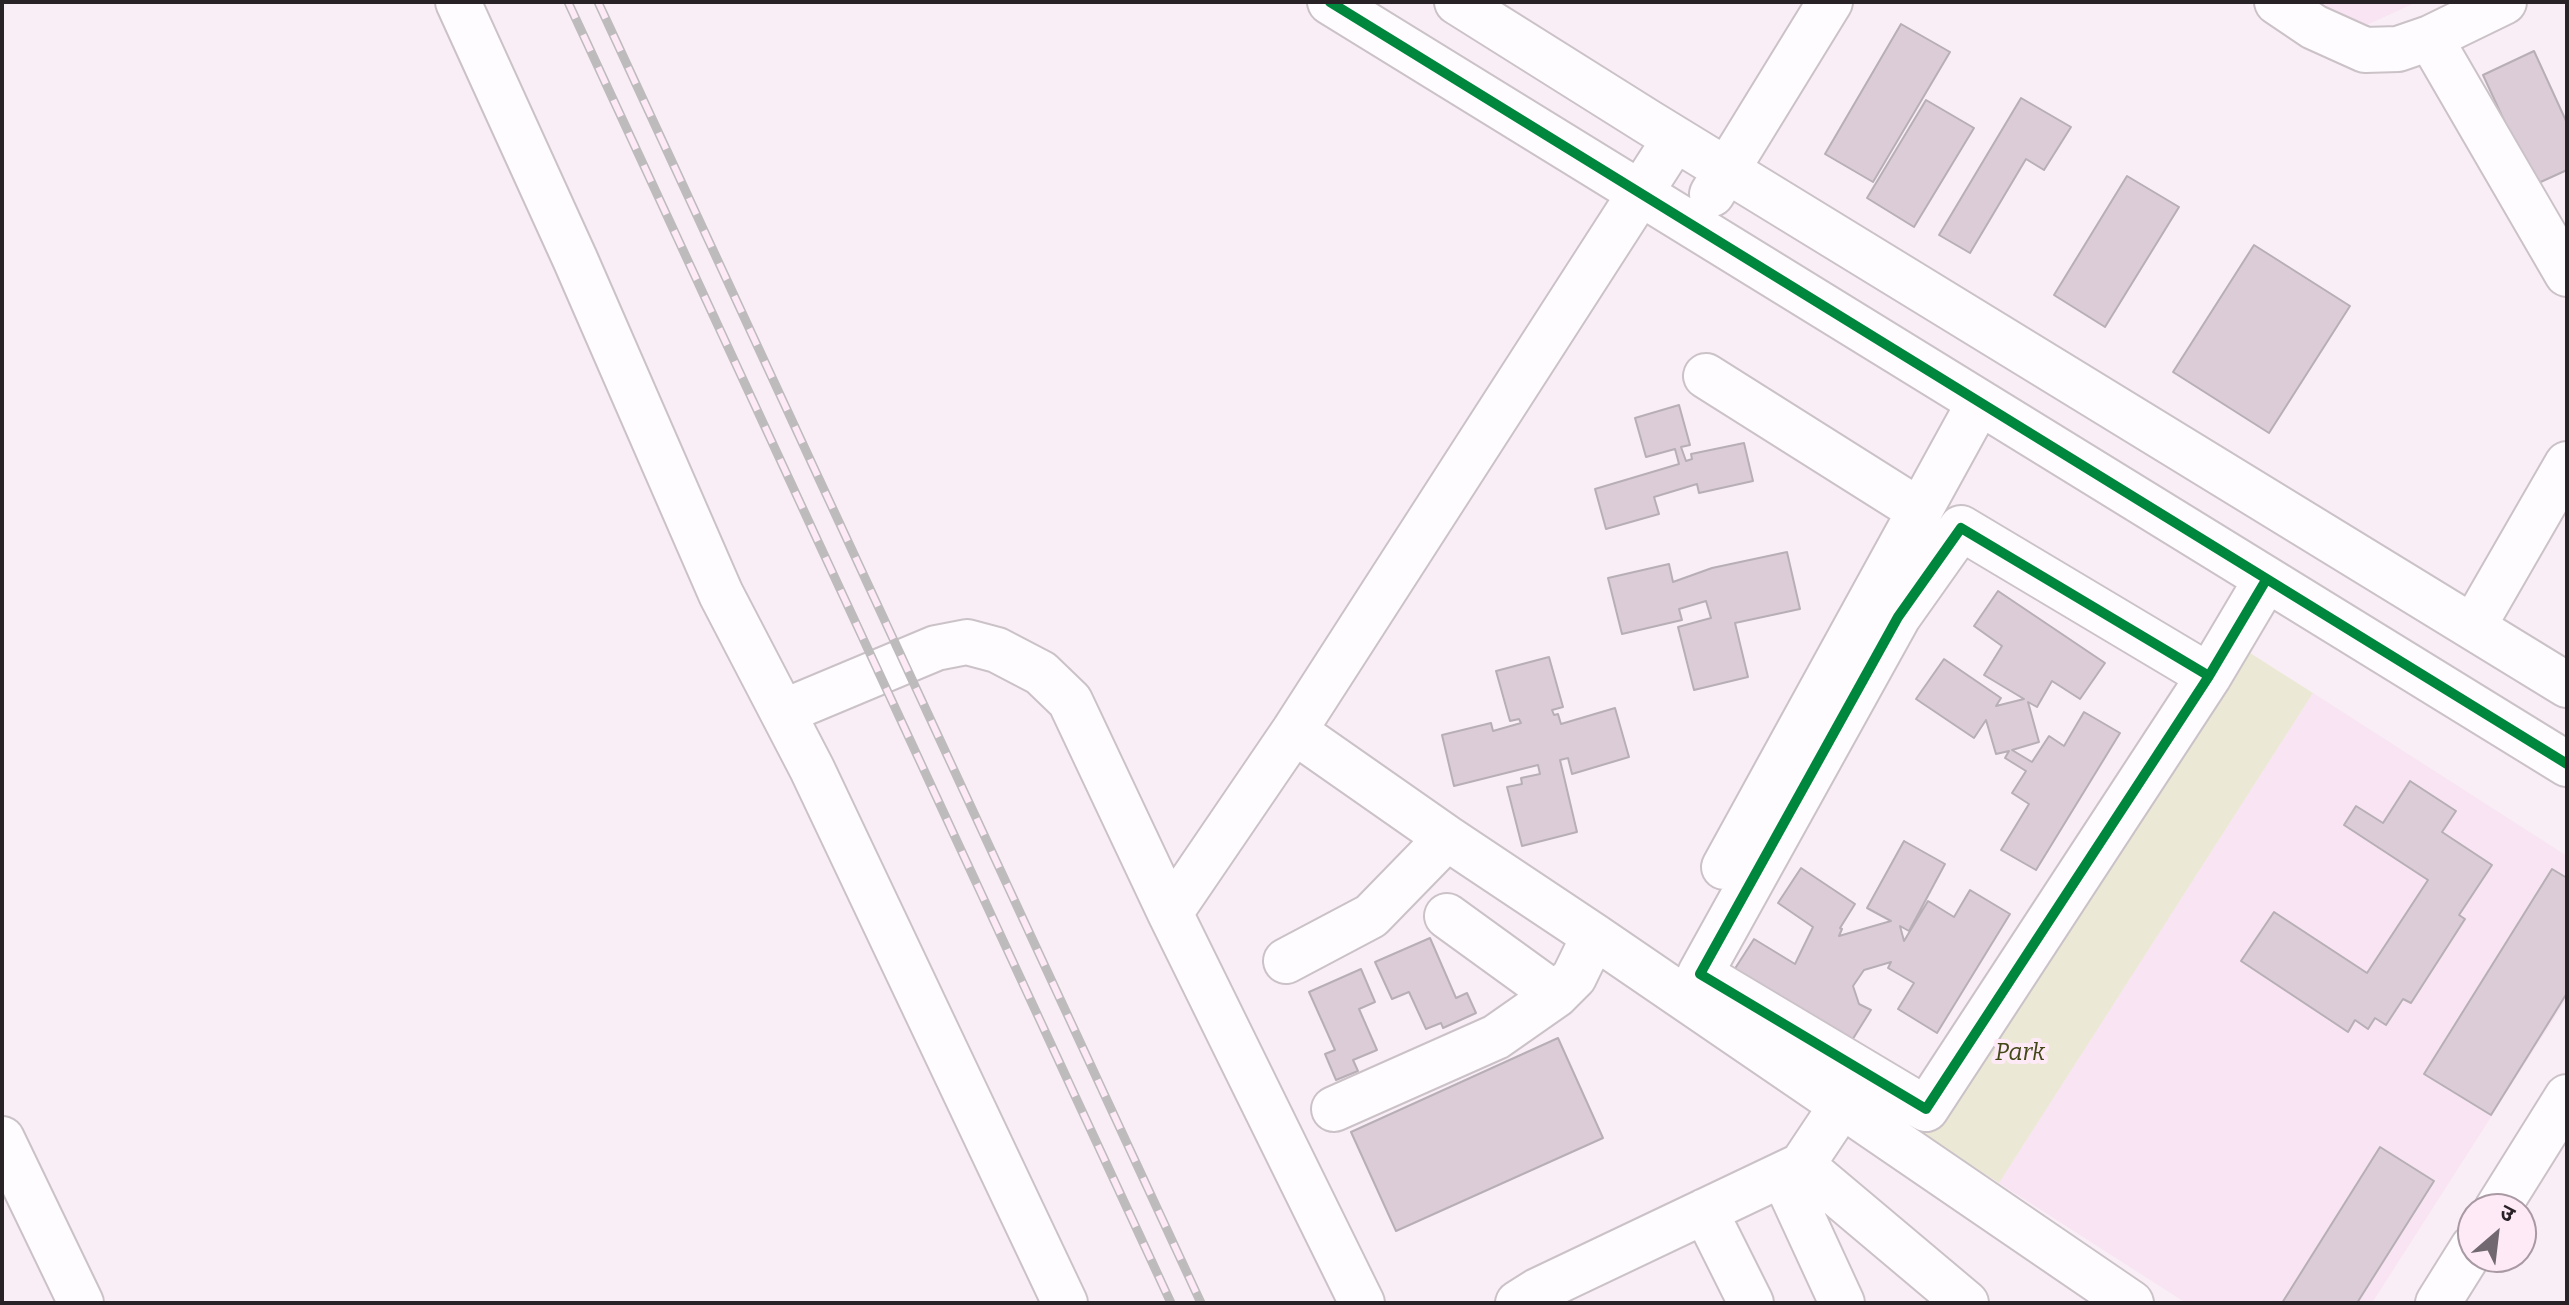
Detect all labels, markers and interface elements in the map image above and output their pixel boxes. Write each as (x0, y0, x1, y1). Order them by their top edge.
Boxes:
park label: Park (1995, 1039, 2045, 1067)
north arrow (2457, 1193, 2537, 1273)
text: उ (2496, 1198, 2520, 1228)

